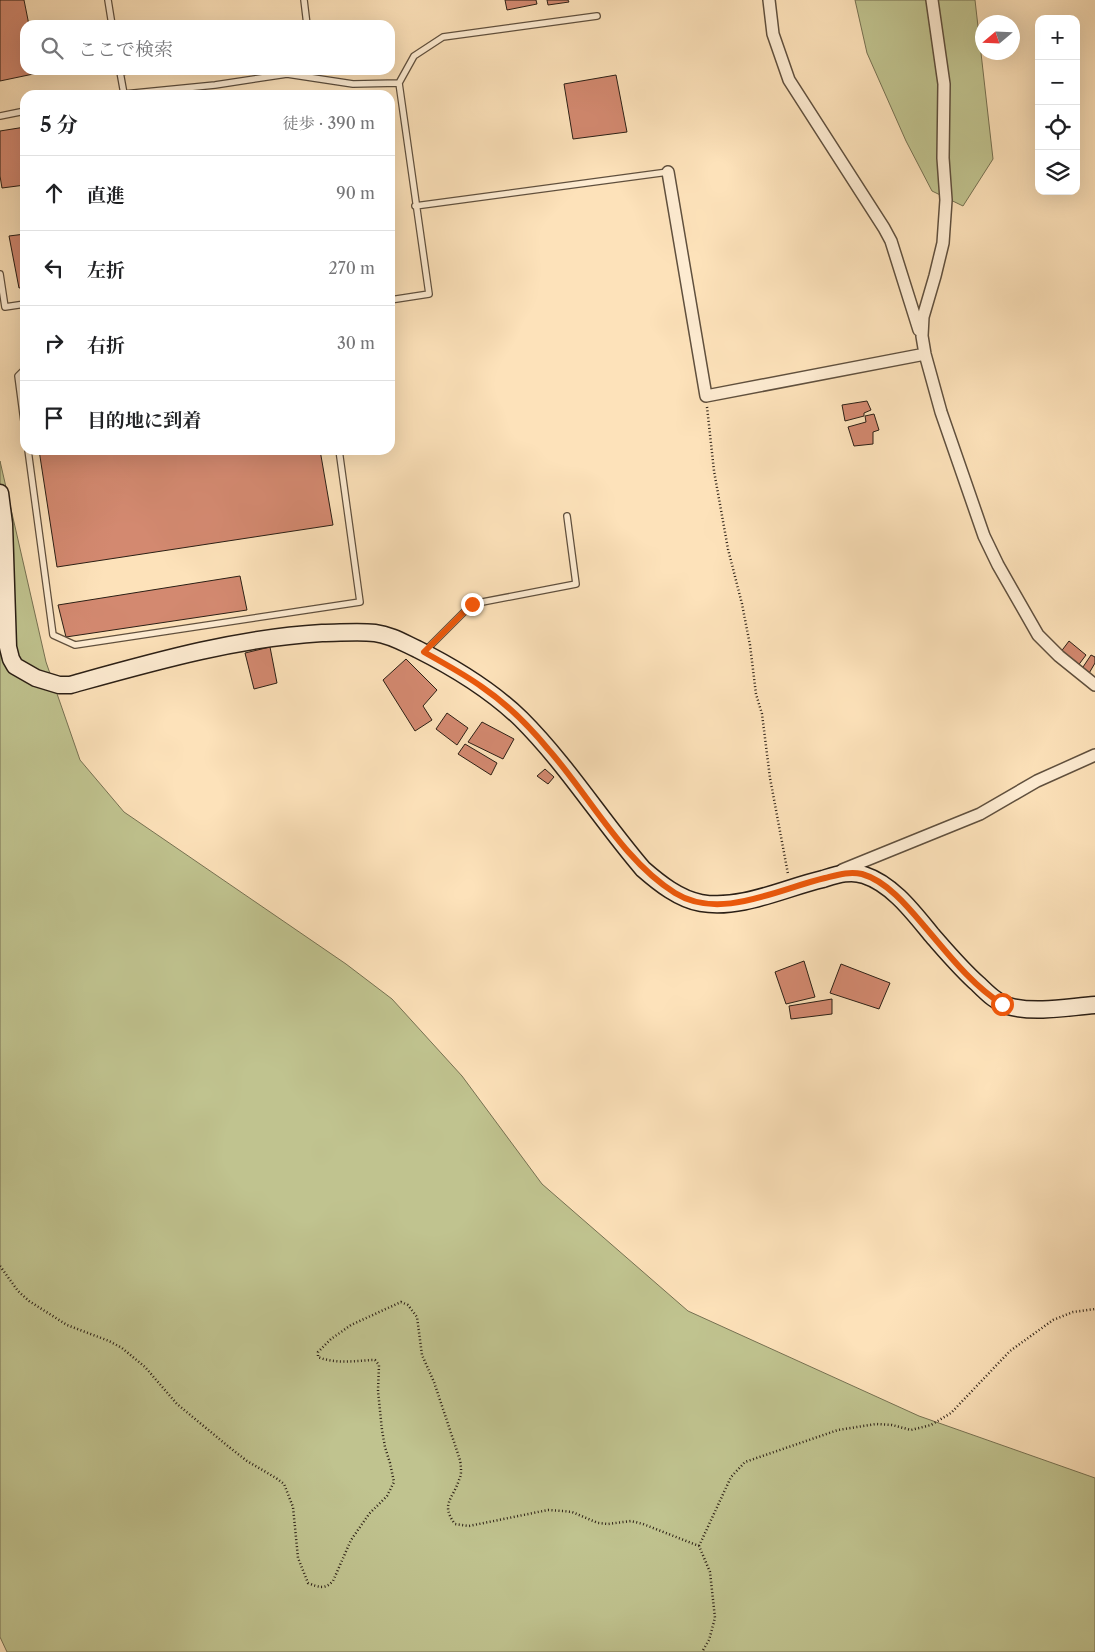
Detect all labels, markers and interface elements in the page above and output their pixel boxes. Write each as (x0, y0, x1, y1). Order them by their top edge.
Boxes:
north arrow (975, 15, 1020, 60)
map controls (1035, 15, 1080, 195)
button: + (1035, 15, 1080, 60)
search box (20, 20, 395, 75)
icon: search (38, 34, 66, 62)
text: ここで検索 (78, 38, 173, 61)
button: − (1035, 60, 1080, 105)
button: locate (1035, 105, 1080, 150)
text: 5 分 (40, 112, 78, 137)
text: 徒歩 · 390 m (282, 113, 375, 133)
button: layers (1035, 150, 1080, 195)
icon: ahead (40, 179, 68, 207)
text: 90 m (336, 183, 375, 203)
text: 直進 (87, 184, 125, 207)
icon: left (40, 254, 68, 282)
text: 270 m (329, 258, 375, 278)
text: 左折 (87, 259, 125, 282)
icon: right (40, 329, 68, 357)
text: 30 m (337, 333, 375, 353)
text: 右折 (87, 334, 125, 357)
icon: arrive (40, 404, 68, 432)
text: 目的地に到着 (87, 409, 201, 432)
route end (461, 593, 484, 616)
route start (991, 993, 1014, 1016)

